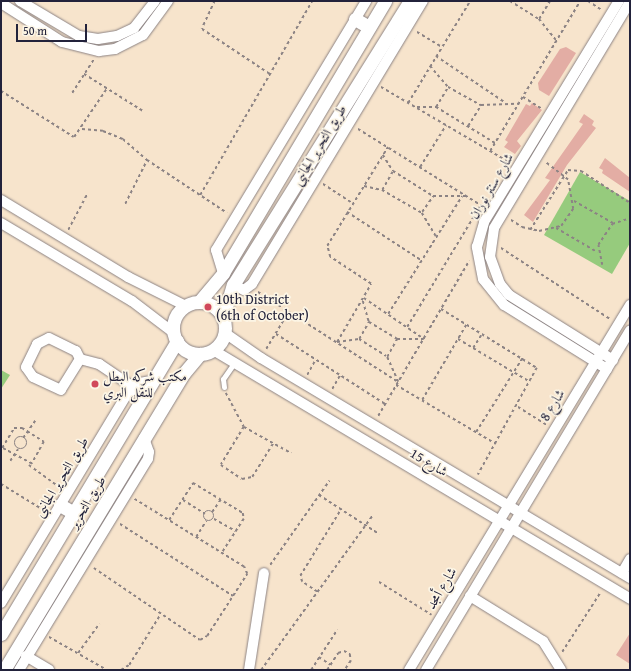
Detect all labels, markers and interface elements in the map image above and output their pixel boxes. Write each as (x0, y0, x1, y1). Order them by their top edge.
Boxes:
scale bar (18, 16, 89, 42)
text: 50 m (23, 22, 47, 39)
street label: طريق التحرير الجانبى (288, 102, 350, 188)
street label: شارع سنتر نوران (465, 150, 517, 222)
place label: 10th District (6th of October) (216, 291, 309, 324)
marker: 10th District (6th of October) (203, 302, 213, 312)
place label: مكتب شركه البطل للنقل البري (103, 368, 187, 400)
marker: مكتب شركه البطل للنقل البري (90, 379, 100, 389)
street label: شارع 8 (536, 386, 568, 424)
street label: طريق التحرير الجانبى (30, 434, 92, 520)
street label: شارع 15 (407, 444, 451, 480)
street label: طريق التحرير (65, 472, 109, 532)
street label: شارع أمجد (422, 564, 460, 612)

